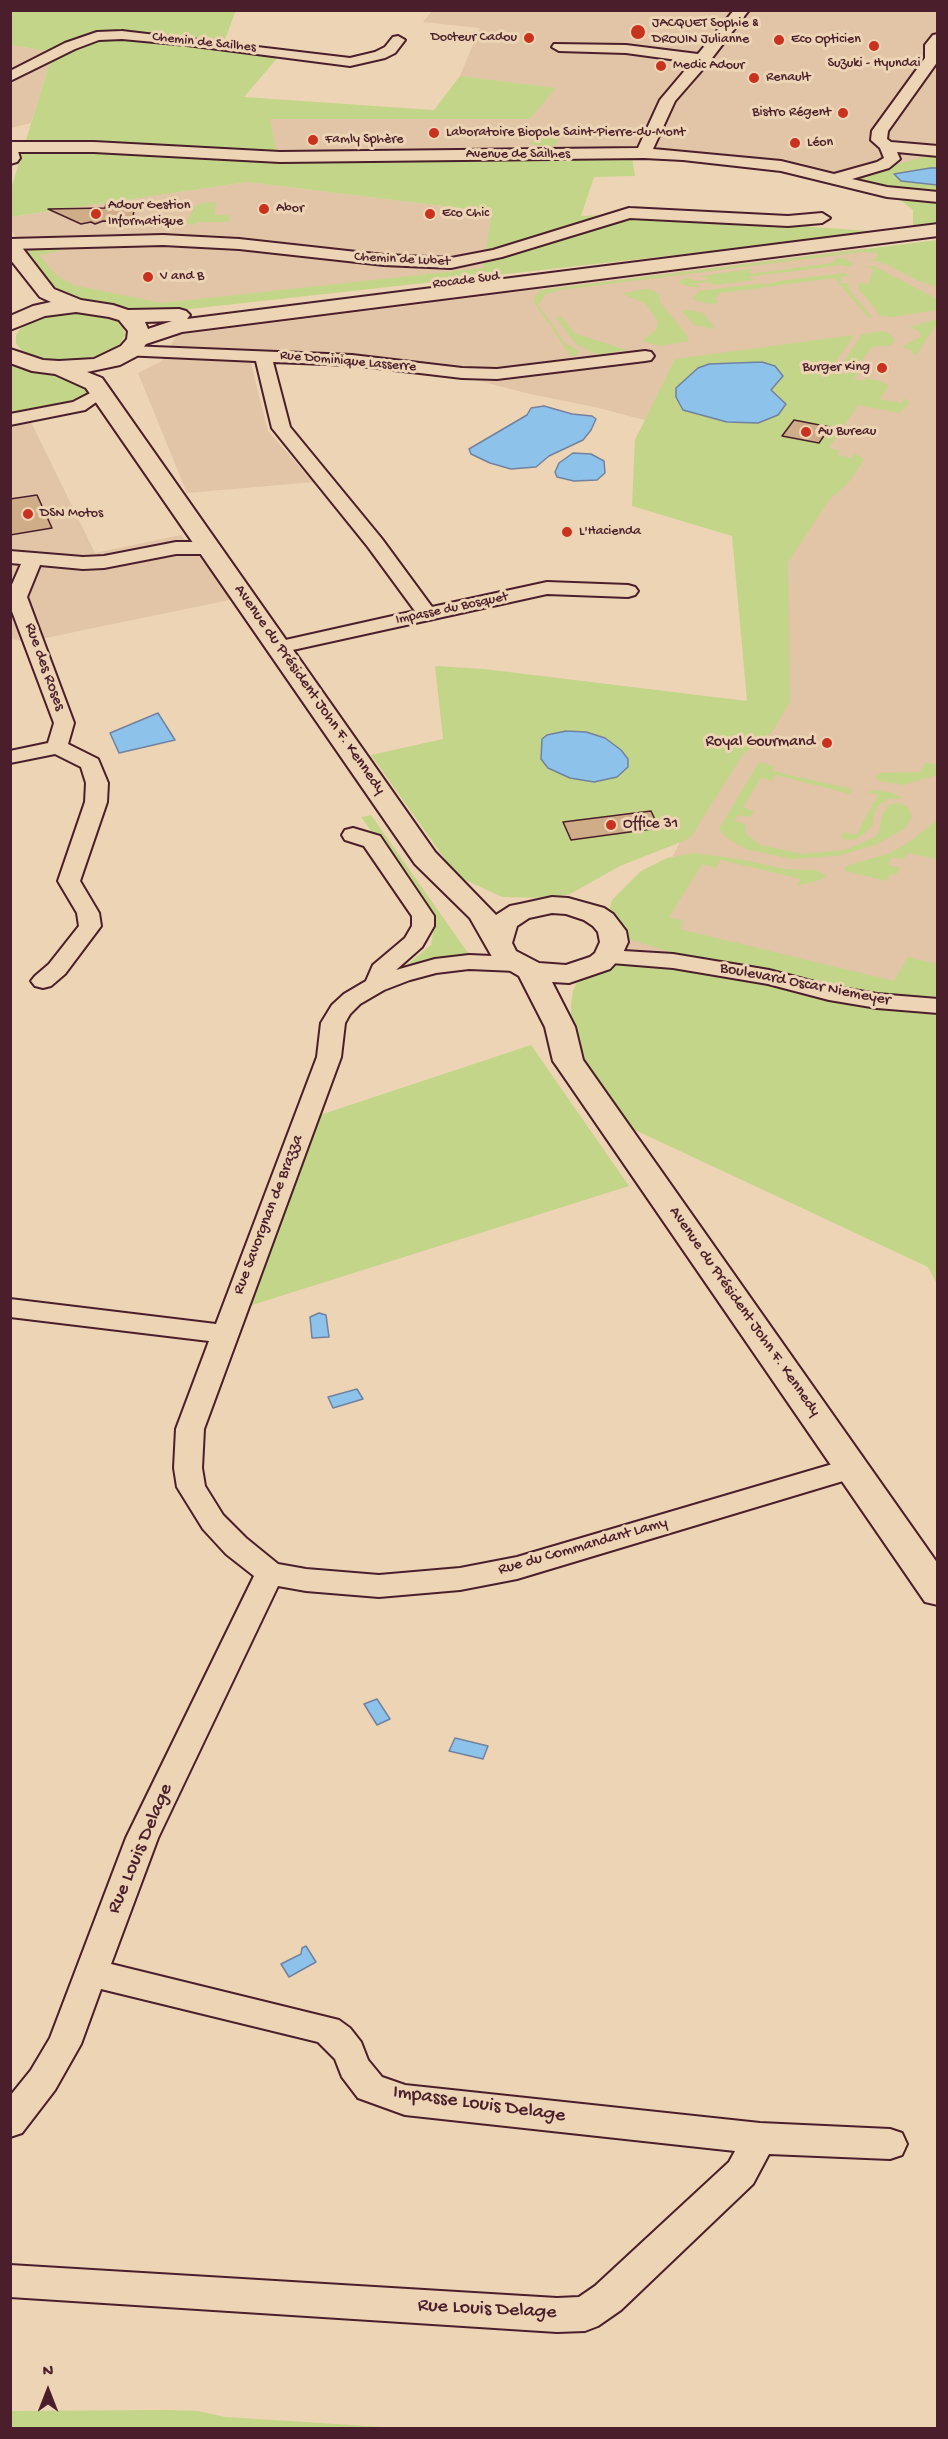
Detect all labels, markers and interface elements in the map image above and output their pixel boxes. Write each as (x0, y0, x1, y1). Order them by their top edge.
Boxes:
place label: JACQUET Sophie & DROUIN Julianne (652, 16, 758, 48)
marker: JACQUET Sophie & DROUIN Julianne (629, 23, 647, 41)
street label: Chemin de Sailhes (151, 29, 257, 57)
place label: Docteur Cadou (431, 30, 517, 46)
marker: Docteur Cadou (522, 31, 536, 45)
place label: Eco Opticien (791, 32, 861, 48)
marker: Eco Opticien (772, 33, 786, 47)
marker: Suzuki - Hyundai (867, 39, 881, 53)
place label: Suzuki - Hyundai (827, 56, 921, 72)
place label: Medic Adour (673, 58, 745, 74)
marker: Medic Adour (654, 59, 668, 73)
place label: Renault (766, 70, 810, 86)
marker: Renault (747, 71, 761, 85)
place label: Bistro Régent (752, 105, 831, 121)
marker: Bistro Régent (836, 106, 850, 120)
place label: Laboratoire Biopole Saint-Pierre-du-Mont (446, 125, 685, 141)
marker: Laboratoire Biopole Saint-Pierre-du-Mont (427, 126, 441, 140)
place label: Famly Sphère (325, 132, 403, 148)
marker: Famly Sphère (306, 133, 320, 147)
place label: Léon (807, 135, 833, 151)
marker: Léon (788, 136, 802, 150)
street label: Avenue de Sailhes (466, 147, 570, 163)
place label: Adour Gestion Informatique (108, 198, 190, 231)
place label: Abor (276, 201, 304, 217)
marker: Abor (257, 202, 271, 216)
place label: Eco Chic (442, 206, 489, 222)
marker: Adour Gestion Informatique (89, 207, 103, 221)
marker: Eco Chic (423, 207, 437, 221)
street label: Chemin de Lubet (354, 249, 450, 271)
place label: V and B (160, 269, 204, 285)
street label: Rocade Sud (432, 269, 500, 293)
marker: V and B (141, 270, 155, 284)
street label: Rue Dominique Lasserre (279, 348, 417, 376)
place label: Burger King (802, 360, 870, 376)
marker: Burger King (875, 361, 889, 375)
place label: Au Bureau (818, 424, 876, 440)
marker: Au Bureau (799, 425, 813, 439)
place label: DSN Motos (40, 506, 103, 522)
marker: DSN Motos (21, 507, 35, 521)
place label: L'Hacienda (579, 524, 641, 540)
marker: L'Hacienda (560, 525, 574, 539)
street label: Avenue du Président John F. Kennedy (229, 581, 389, 799)
street label: Impasse du Bosquet (394, 589, 510, 629)
street label: Rue des Roses (19, 621, 69, 713)
place label: Royal Gourmand (705, 733, 815, 753)
marker: Royal Gourmand (820, 736, 834, 750)
place label: Office 31 (623, 815, 678, 835)
marker: Office 31 (604, 818, 618, 832)
street label: Boulevard Oscar Niemeyer (718, 959, 892, 1011)
street label: Rue Savorgnan de Brazza (230, 1132, 308, 1298)
street label: Avenue du Président John F. Kennedy (664, 1203, 824, 1421)
street label: Rue du Commandant Lamy (496, 1514, 670, 1580)
street label: Rue Louis Delage (103, 1780, 179, 1918)
street label: Impasse Louis Delage (391, 2081, 567, 2129)
street label: Rue Louis Delage (417, 2294, 557, 2326)
north arrow (18, 2361, 78, 2421)
text: N (43, 2363, 53, 2382)

